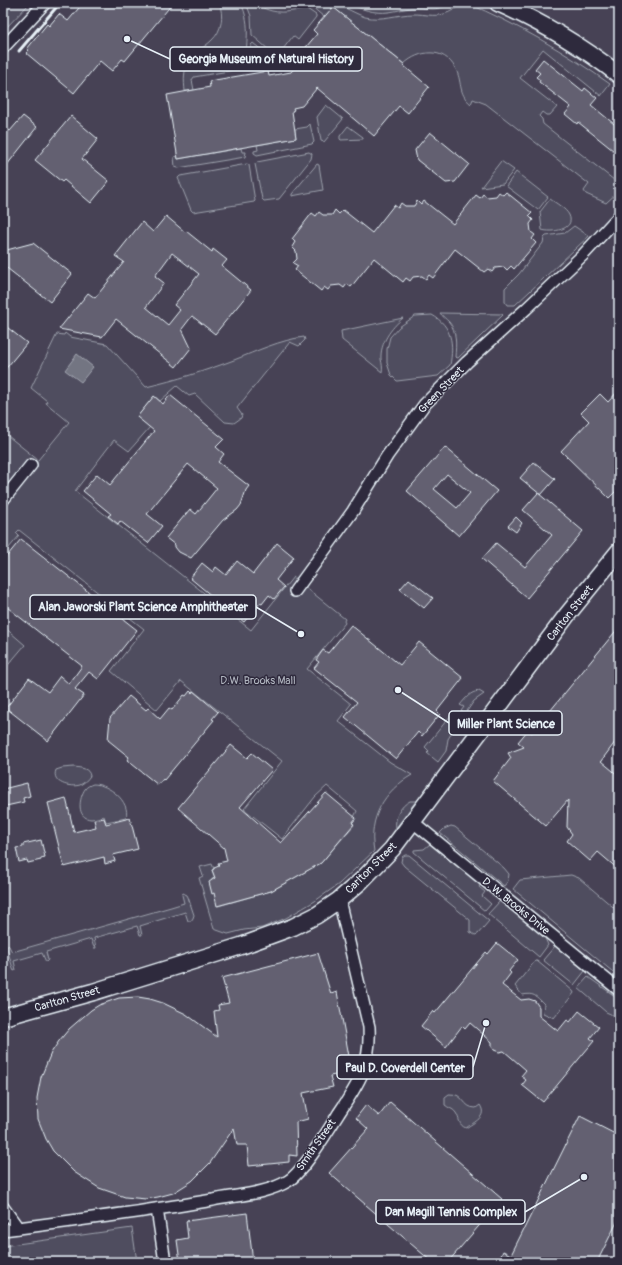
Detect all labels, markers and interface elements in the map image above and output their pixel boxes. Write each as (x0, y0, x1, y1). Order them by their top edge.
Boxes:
callout: Georgia Museum of Natural History (170, 47, 362, 71)
text: Georgia Museum of Natural History (178, 52, 354, 67)
street label: Green Street (415, 363, 467, 416)
street label: Carlton Street (544, 582, 596, 643)
callout: Alan Jaworski Plant Science Amphitheater (30, 595, 256, 619)
text: Alan Jaworski Plant Science Amphitheater (38, 600, 249, 615)
park label: D.W. Brooks Mall (220, 674, 296, 687)
callout: Miller Plant Science (449, 711, 562, 735)
text: Miller Plant Science (457, 717, 556, 732)
street label: Carlton Street (343, 839, 400, 896)
street label: D. W. Brooks Drive (480, 875, 553, 938)
street label: Carlton Street (33, 983, 102, 1014)
callout: Paul D. Coverdell Center (337, 1055, 473, 1079)
text: Paul D. Coverdell Center (345, 1061, 466, 1076)
street label: Smith Street (293, 1116, 339, 1173)
callout: Dan Magill Tennis Complex (376, 1200, 525, 1224)
text: Dan Magill Tennis Complex (385, 1205, 517, 1220)

